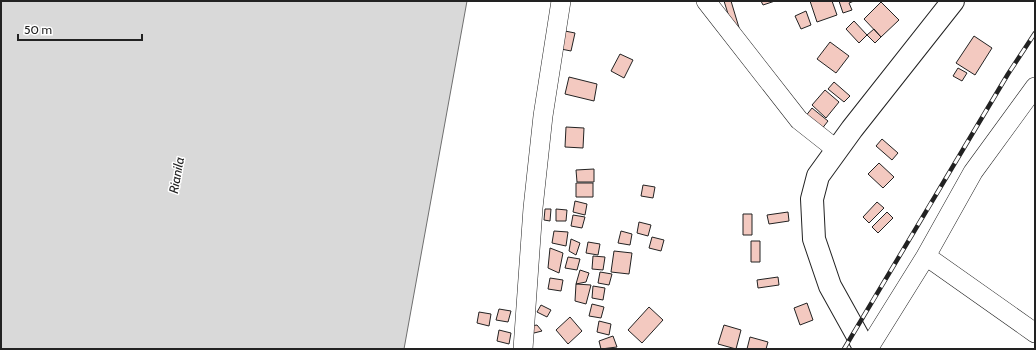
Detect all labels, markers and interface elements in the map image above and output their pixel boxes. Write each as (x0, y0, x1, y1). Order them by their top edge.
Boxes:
scale bar (18, 16, 142, 42)
text: 50 m (24, 22, 52, 37)
water label: Rianila (165, 156, 187, 194)

